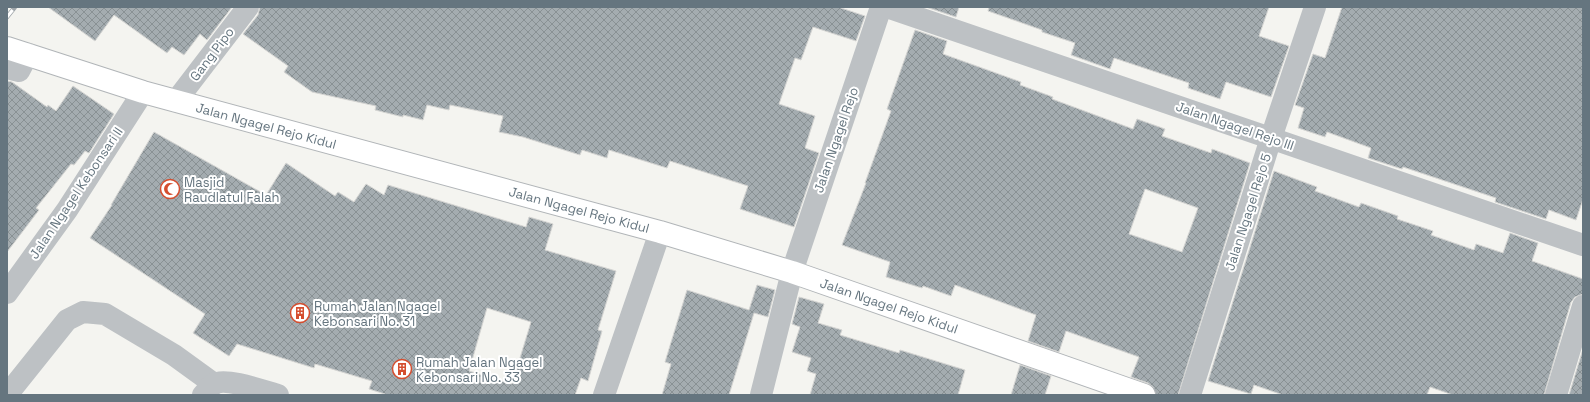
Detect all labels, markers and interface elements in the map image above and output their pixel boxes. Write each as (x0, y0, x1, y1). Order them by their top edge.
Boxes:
street label: Gang Pipo (186, 24, 238, 84)
street label: Jalan Ngagel Rejo (810, 85, 862, 195)
street label: Jalan Ngagel Rejo III (1174, 98, 1296, 154)
street label: Jalan Ngagel Rejo Kidul (194, 99, 338, 153)
street label: Jalan Ngagel Kebonsari II (25, 124, 127, 262)
street label: Jalan Ngagel Rejo 5 (1221, 151, 1275, 273)
place label: Masjid Raudlatul Falah (184, 174, 280, 206)
mosque icon: Masjid Raudlatul Falah (159, 178, 181, 200)
street label: Jalan Ngagel Rejo Kidul (507, 183, 651, 237)
street label: Jalan Ngagel Rejo Kidul (818, 274, 960, 338)
place label: Rumah Jalan Ngagel Kebonsari No. 31 (314, 298, 440, 330)
building icon: Rumah Jalan Ngagel Kebonsari No. 31 (289, 302, 311, 324)
place label: Rumah Jalan Ngagel Kebonsari No. 33 (416, 354, 542, 386)
building icon: Rumah Jalan Ngagel Kebonsari No. 33 (391, 358, 413, 380)

